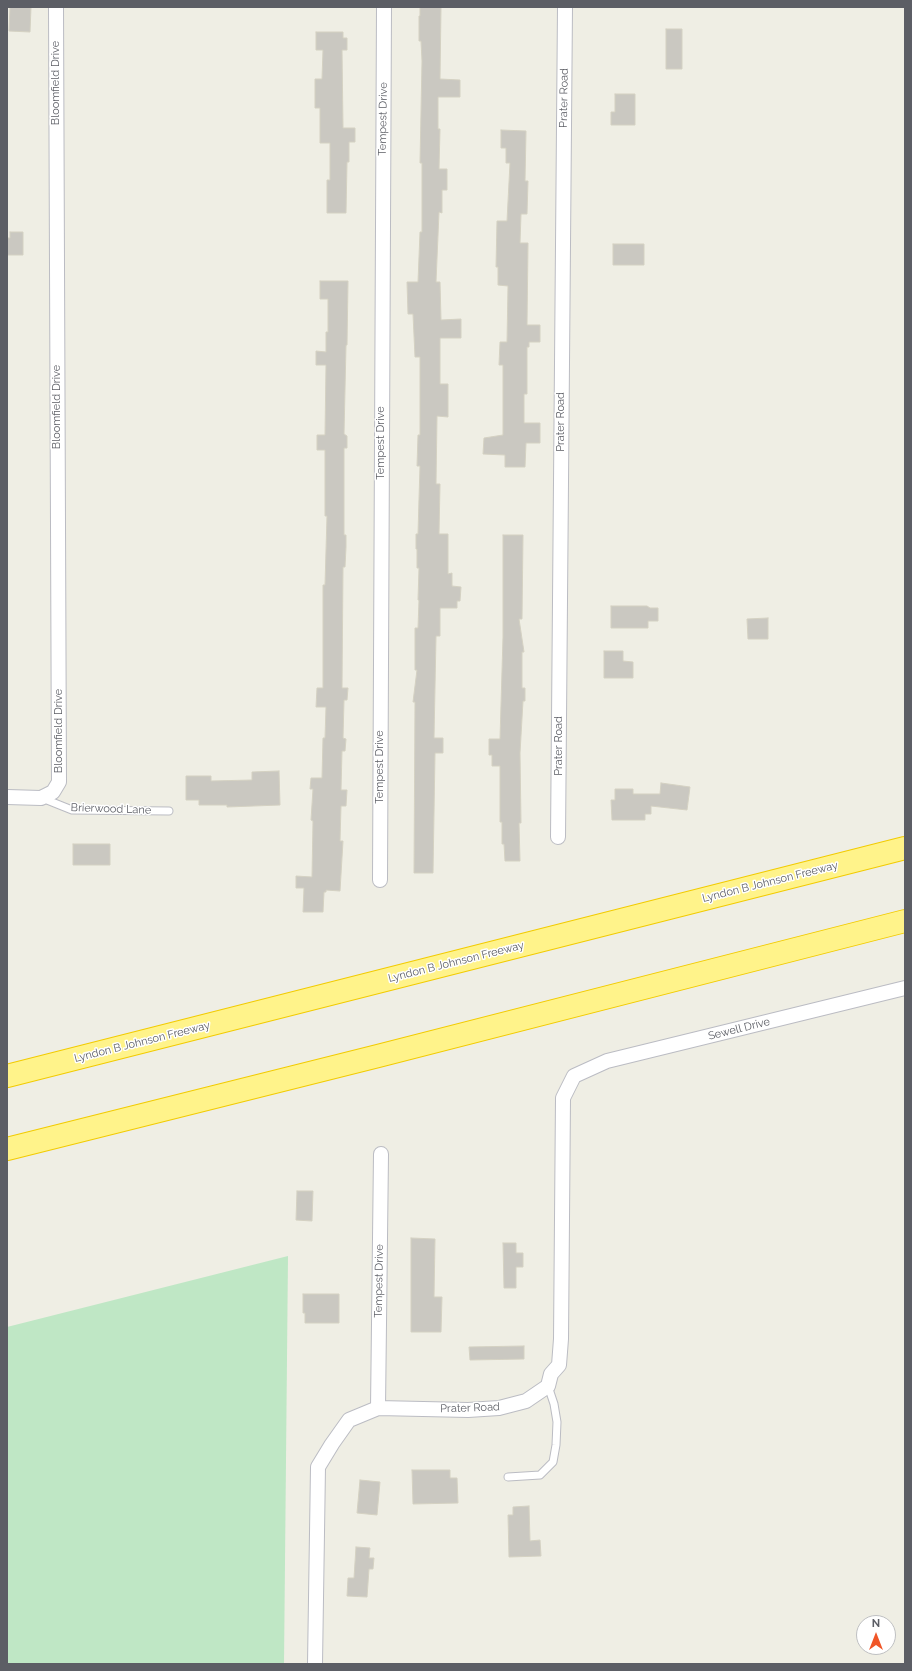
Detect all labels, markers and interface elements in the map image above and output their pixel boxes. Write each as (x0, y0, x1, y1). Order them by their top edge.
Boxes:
street label: Bloomfield Drive (49, 41, 63, 125)
street label: Prater Road (557, 68, 571, 128)
street label: Tempest Drive (376, 82, 390, 156)
street label: Bloomfield Drive (50, 365, 64, 449)
street label: Prater Road (554, 392, 568, 452)
street label: Tempest Drive (374, 406, 388, 480)
street label: Bloomfield Drive (52, 689, 66, 773)
street label: Prater Road (552, 716, 566, 776)
street label: Tempest Drive (373, 730, 387, 804)
street label: Brierwood Lane (70, 801, 152, 817)
street label: Lyndon B Johnson Freeway (701, 859, 839, 905)
street label: Lyndon B Johnson Freeway (387, 939, 525, 985)
street label: Sewell Drive (707, 1015, 771, 1043)
street label: Lyndon B Johnson Freeway (73, 1019, 211, 1065)
street label: Tempest Drive (372, 1244, 386, 1318)
street label: Prater Road (440, 1400, 500, 1416)
north arrow (856, 1615, 896, 1655)
text: N (872, 1617, 880, 1630)

